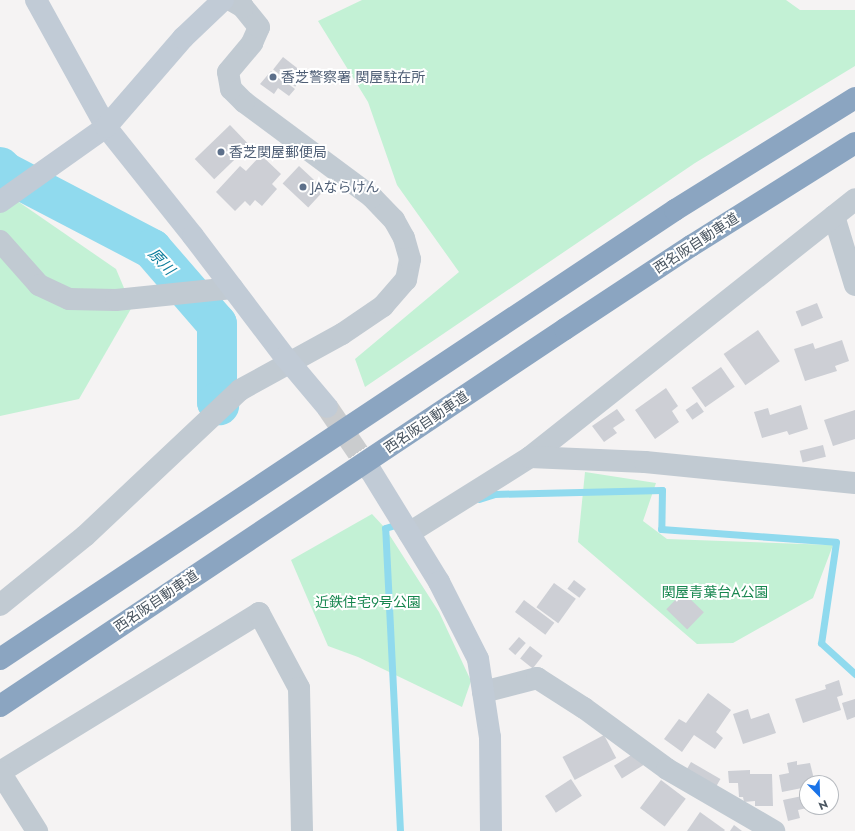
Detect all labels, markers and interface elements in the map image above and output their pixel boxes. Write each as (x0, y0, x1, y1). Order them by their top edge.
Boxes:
place label: 香芝警察署 関屋駐在所 (281, 69, 425, 85)
marker: 香芝警察署 関屋駐在所 (268, 72, 278, 82)
place label: 香芝関屋郵便局 (229, 144, 327, 160)
marker: 香芝関屋郵便局 (216, 147, 226, 157)
place label: JAならけん (311, 179, 380, 195)
marker: JAならけん (298, 182, 308, 192)
street label: 西名阪自動車道 (650, 209, 742, 277)
water label: 原川 (144, 245, 178, 279)
street label: 西名阪自動車道 (381, 388, 471, 456)
street label: 西名阪自動車道 (111, 567, 201, 635)
park label: 関屋青葉台A公園 (661, 584, 769, 600)
park label: 近鉄住宅９号公園 (315, 594, 421, 610)
north arrow (799, 775, 839, 815)
text: N (816, 796, 830, 814)

